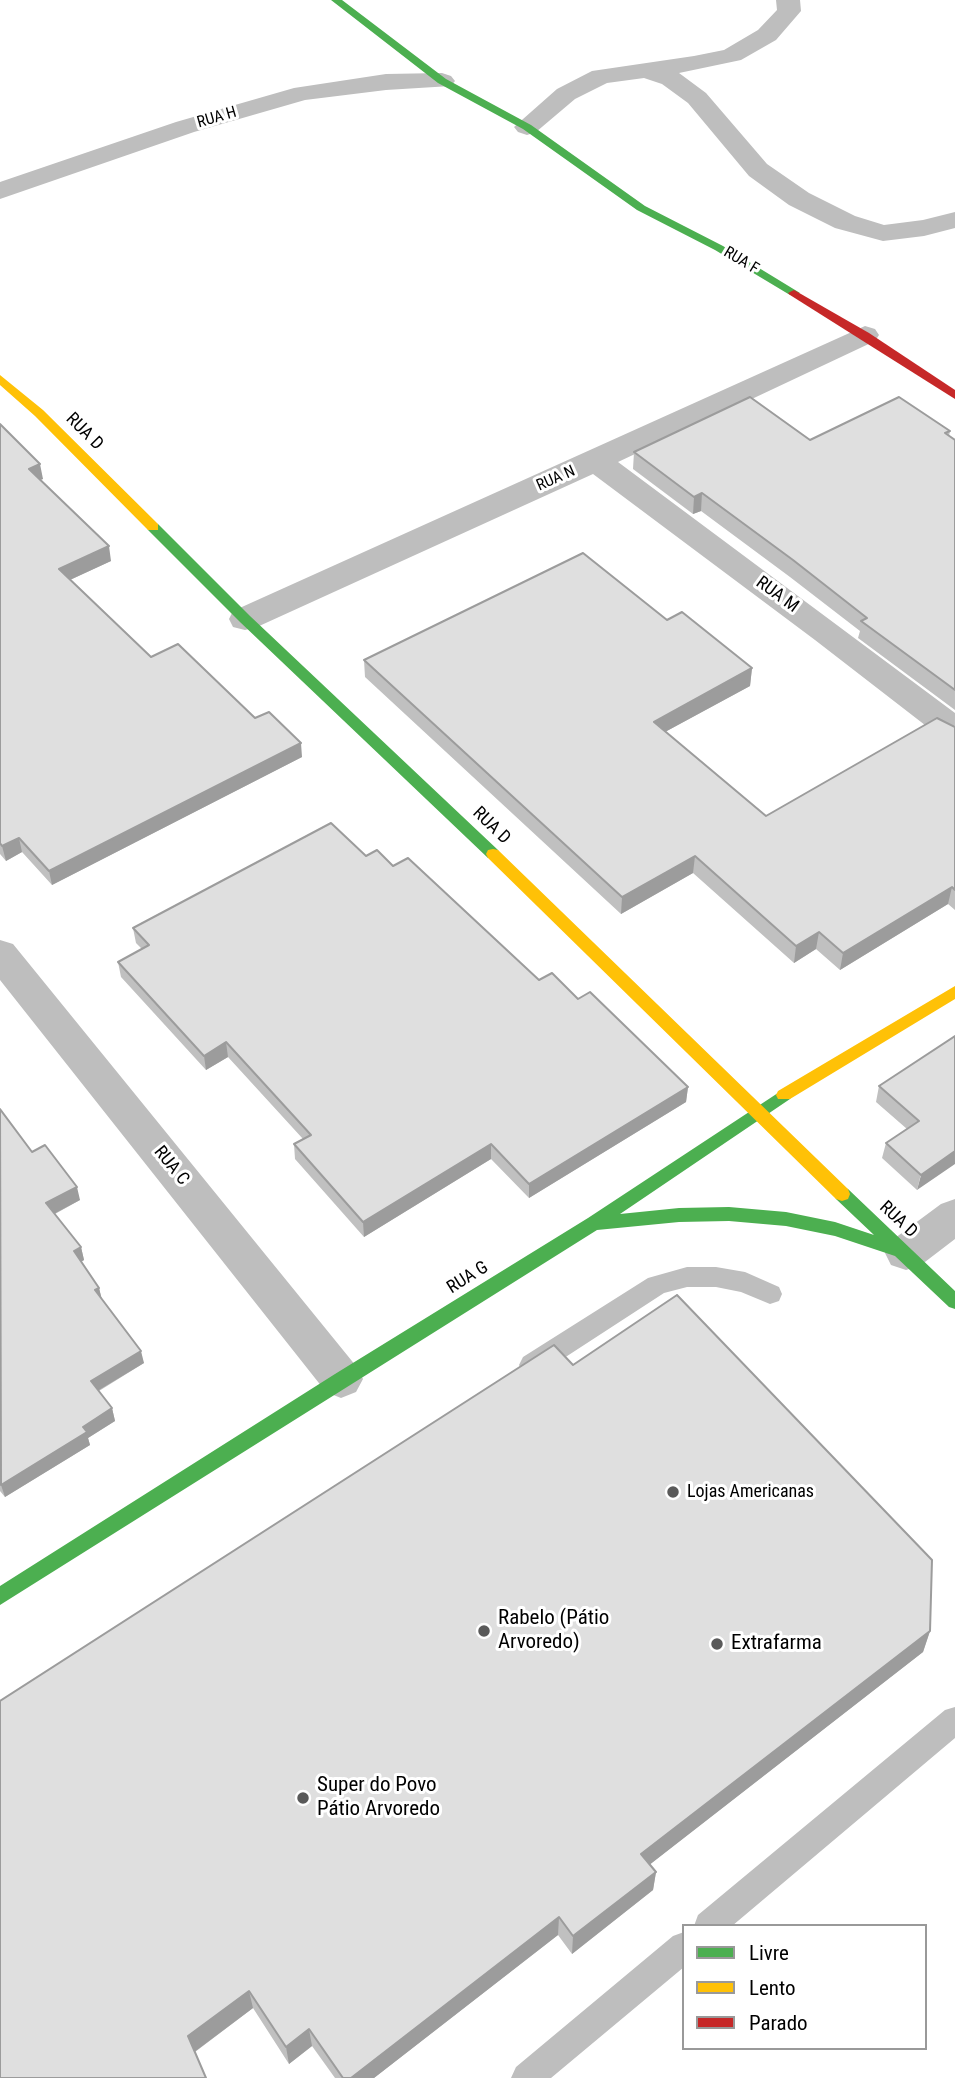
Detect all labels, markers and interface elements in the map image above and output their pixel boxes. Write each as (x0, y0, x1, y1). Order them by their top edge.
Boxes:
street label: RUA H (195, 103, 239, 133)
street label: RUA F (720, 243, 762, 279)
street label: RUA D (61, 409, 107, 455)
street label: RUA N (534, 462, 578, 496)
street label: RUA M (751, 572, 803, 618)
street label: RUA D (468, 803, 514, 849)
street label: RUA C (149, 1142, 193, 1190)
street label: RUA D (874, 1197, 922, 1243)
street label: RUA G (443, 1257, 493, 1299)
place label: Lojas Americanas (687, 1481, 814, 1503)
marker: Lojas Americanas (665, 1484, 681, 1500)
place label: Rabelo (Pátio Arvoredo) (498, 1606, 609, 1656)
marker: Rabelo (Pátio Arvoredo) (476, 1623, 492, 1639)
place label: Extrafarma (731, 1631, 822, 1657)
marker: Extrafarma (709, 1636, 725, 1652)
place label: Super do Povo Pátio Arvoredo (317, 1773, 440, 1823)
marker: Super do Povo Pátio Arvoredo (295, 1790, 311, 1806)
legend (682, 1924, 927, 2050)
text: Livre (749, 1941, 789, 1965)
text: Lento (749, 1976, 796, 2000)
text: Parado (749, 2011, 808, 2035)

